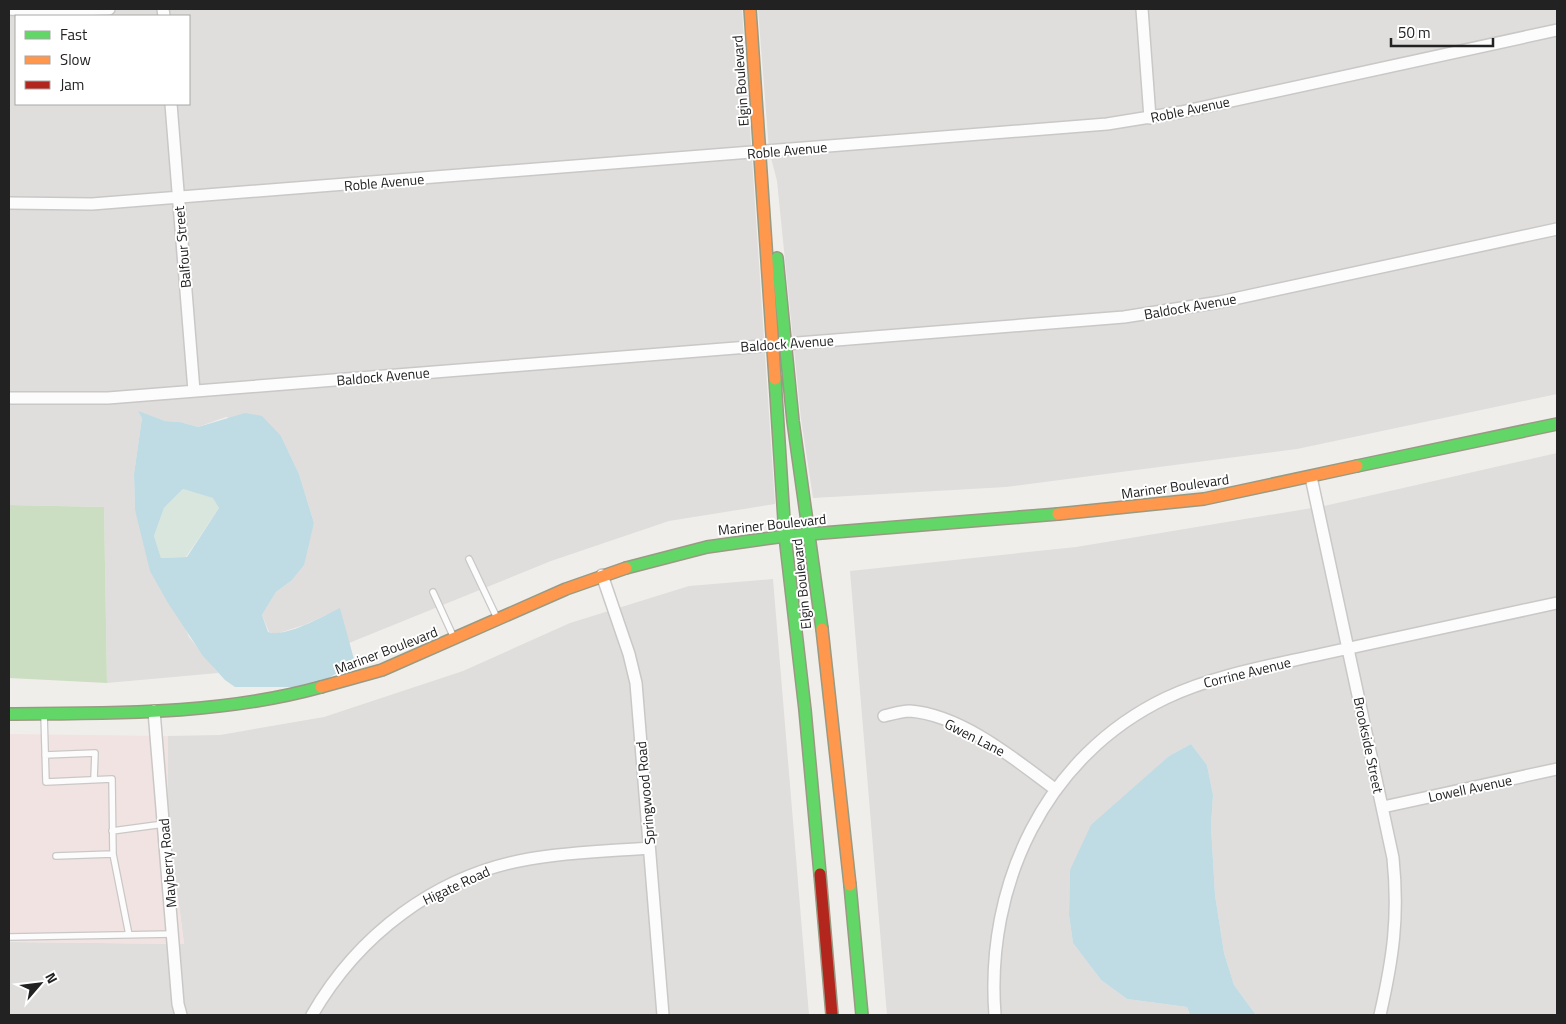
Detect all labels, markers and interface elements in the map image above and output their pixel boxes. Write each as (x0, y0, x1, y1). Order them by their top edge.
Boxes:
legend (15, 15, 190, 105)
scale bar (1391, 15, 1494, 47)
text: 50 m (1398, 21, 1431, 44)
text: Fast (60, 23, 88, 46)
street label: Elgin Boulevard (726, 35, 754, 127)
text: Slow (60, 48, 91, 71)
text: Jam (60, 73, 84, 96)
street label: Roble Avenue (1148, 90, 1232, 128)
street label: Roble Avenue (746, 136, 828, 164)
street label: Roble Avenue (343, 168, 425, 196)
street label: Balfour Street (168, 205, 196, 289)
street label: Baldock Avenue (1142, 288, 1238, 324)
street label: Baldock Avenue (740, 329, 834, 357)
street label: Baldock Avenue (336, 361, 430, 391)
street label: Mariner Boulevard (1120, 468, 1230, 504)
street label: Mariner Boulevard (717, 508, 827, 540)
street label: Elgin Boulevard (786, 538, 816, 630)
street label: Mariner Boulevard (332, 621, 440, 679)
street label: Corrine Avenue (1201, 651, 1293, 693)
street label: Brookside Street (1349, 695, 1389, 795)
street label: Gwen Lane (941, 713, 1009, 761)
street label: Springwood Road (630, 740, 660, 846)
street label: Lowell Avenue (1426, 769, 1514, 807)
street label: Mayberry Road (153, 817, 181, 909)
street label: Higate Road (419, 860, 493, 910)
north arrow (15, 959, 65, 1009)
text: N (40, 968, 63, 987)

